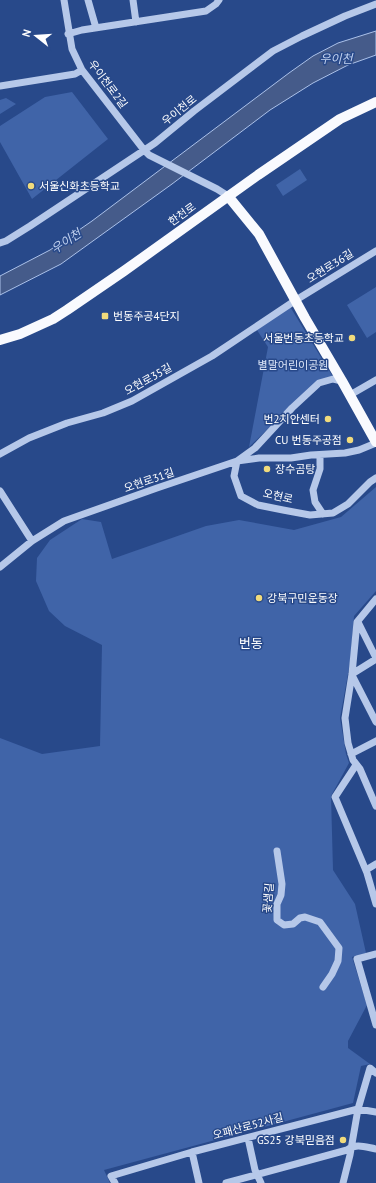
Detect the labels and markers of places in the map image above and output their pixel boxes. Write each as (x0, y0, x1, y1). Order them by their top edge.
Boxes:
place label: 서울신화초등학교 (39, 179, 120, 193)
marker: 서울신화초등학교 (26, 181, 36, 191)
place label: 번동주공4단지 (113, 309, 180, 323)
marker: 번동주공4단지 (100, 311, 110, 321)
place label: 서울번동초등학교 (263, 331, 344, 345)
marker: 서울번동초등학교 (347, 333, 357, 343)
place label: 번2치안센터 (263, 412, 320, 426)
marker: 번2치안센터 (323, 414, 333, 424)
place label: CU 번동주공점 (275, 433, 342, 447)
marker: CU 번동주공점 (345, 435, 355, 445)
place label: 장수곰탕 (275, 462, 315, 476)
marker: 장수곰탕 (262, 464, 272, 474)
place label: 강북구민운동장 (267, 591, 338, 605)
marker: 강북구민운동장 (254, 593, 264, 603)
place label: GS25 강북믿음점 (257, 1133, 335, 1147)
marker: GS25 강북믿음점 (338, 1135, 348, 1145)

